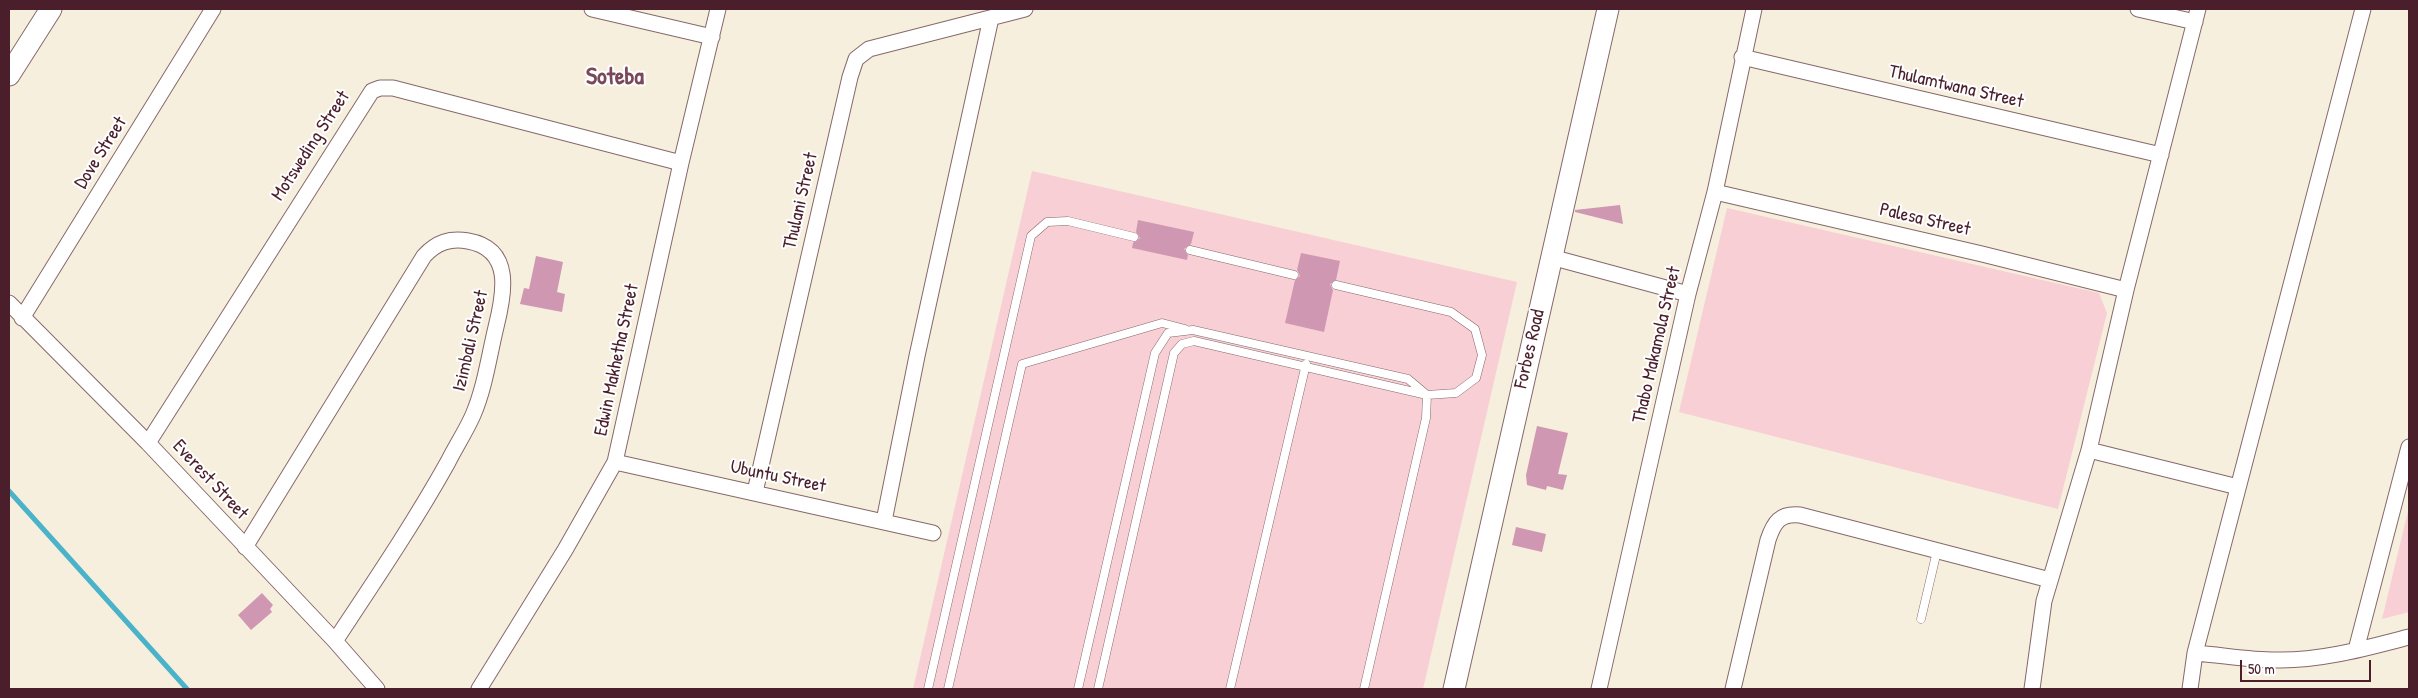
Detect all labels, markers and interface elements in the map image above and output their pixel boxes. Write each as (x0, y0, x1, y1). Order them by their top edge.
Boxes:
street label: Thulamtwana Street (1887, 60, 2025, 114)
district label: Soteba (586, 64, 644, 92)
street label: Motsweding Street (267, 87, 355, 205)
street label: Dove Street (70, 113, 132, 193)
street label: Thulani Street (779, 150, 823, 252)
street label: Palesa Street (1877, 198, 1973, 242)
street label: Thabo Makamola Street (1628, 265, 1686, 425)
street label: Edwin Makhetha Street (590, 282, 644, 438)
street label: Izimbali Street (448, 288, 494, 394)
street label: Forbes Road (1510, 307, 1550, 391)
street label: Everest Street (167, 435, 253, 525)
street label: Ubuntu Street (728, 456, 828, 498)
scale bar (2243, 650, 2374, 682)
text: 50 m (2248, 658, 2275, 679)

